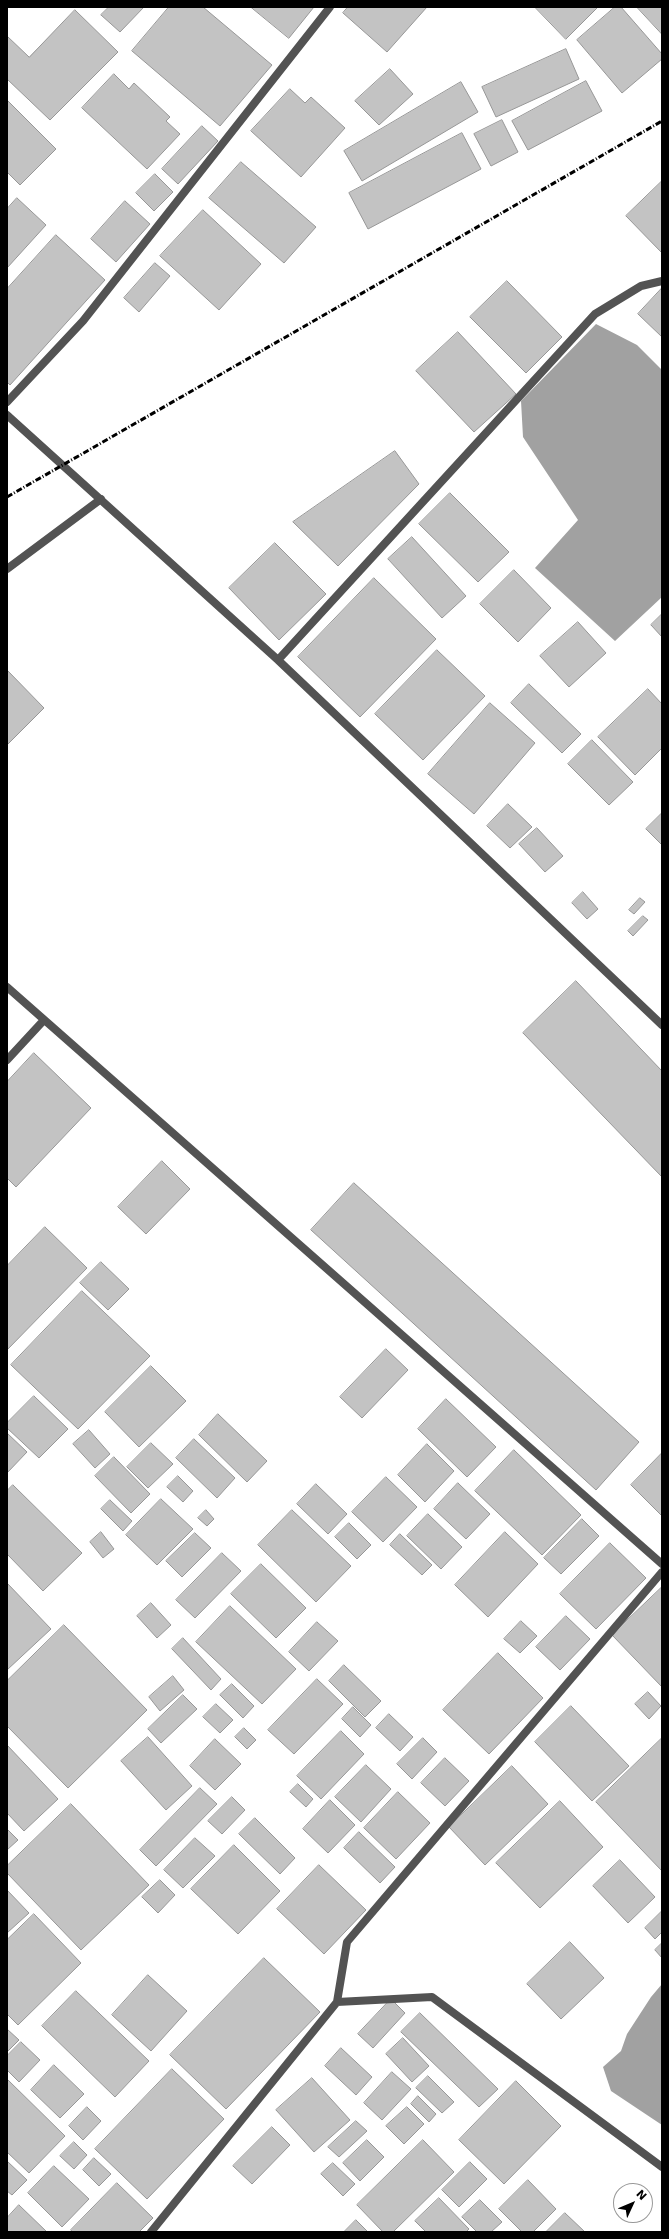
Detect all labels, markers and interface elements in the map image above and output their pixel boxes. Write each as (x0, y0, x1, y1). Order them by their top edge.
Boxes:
north arrow (613, 2183, 653, 2223)
text: N (633, 2187, 649, 2203)

